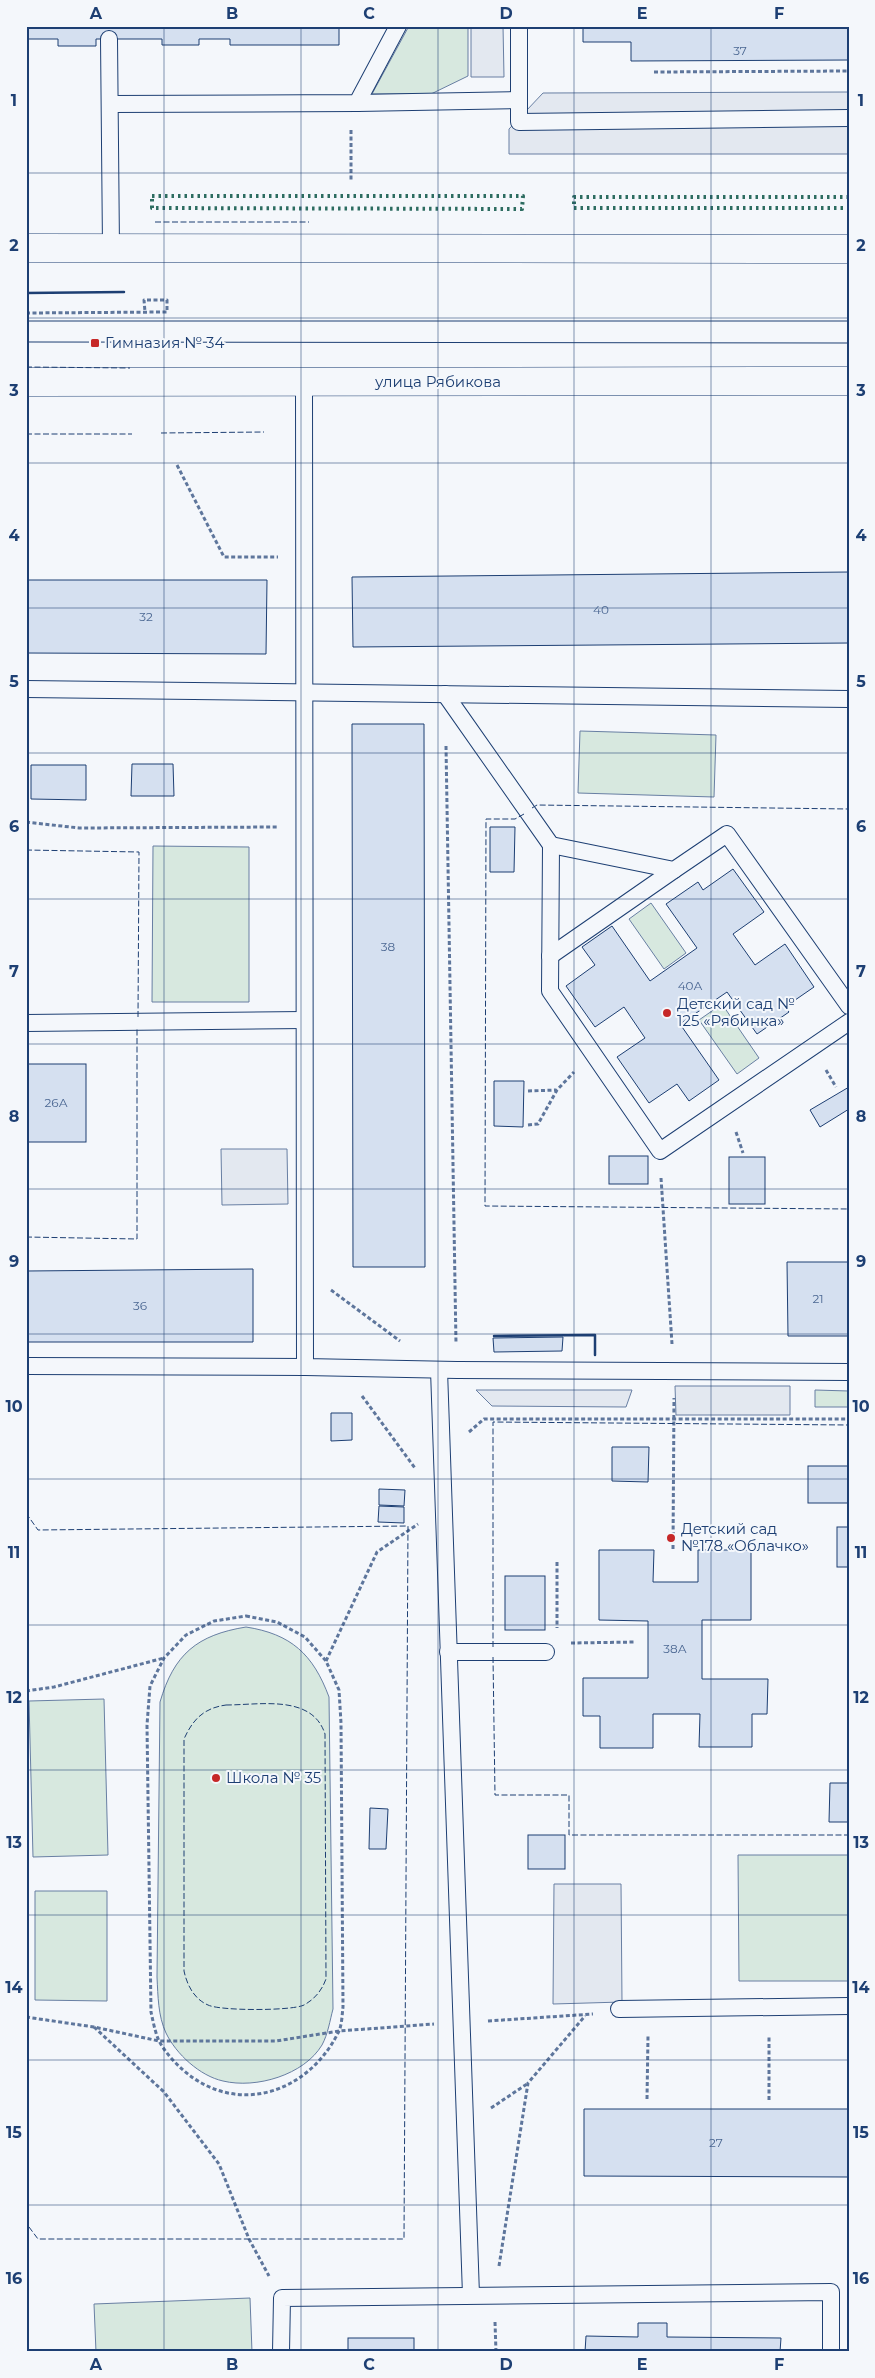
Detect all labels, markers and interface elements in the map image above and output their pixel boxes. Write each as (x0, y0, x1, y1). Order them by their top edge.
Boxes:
text: A (89, 4, 103, 23)
text: B (226, 4, 238, 23)
text: C (363, 4, 375, 23)
text: D (499, 4, 513, 23)
text: E (637, 4, 647, 23)
text: F (774, 4, 784, 23)
house number: 37 (733, 43, 747, 58)
text: 1 (11, 91, 17, 110)
text: 1 (858, 91, 864, 110)
text: 2 (9, 236, 19, 255)
text: 2 (856, 236, 866, 255)
place label: Гимназия № 34 (105, 333, 225, 352)
marker: Гимназия № 34 (89, 337, 101, 349)
street label: улица Рябикова (374, 372, 501, 391)
text: 3 (8, 381, 19, 400)
text: 3 (855, 381, 866, 400)
text: 4 (8, 526, 20, 545)
text: 4 (855, 526, 867, 545)
house number: 40 (593, 602, 609, 617)
house number: 32 (139, 609, 153, 624)
text: 5 (9, 672, 19, 691)
text: 5 (856, 672, 866, 691)
text: 6 (9, 817, 19, 836)
text: 6 (856, 817, 866, 836)
house number: 38 (381, 939, 396, 954)
text: 7 (9, 962, 19, 981)
text: 7 (856, 962, 866, 981)
house number: 40А (678, 978, 702, 993)
place label: Детский сад № 125 «Рябинка» (677, 994, 795, 1030)
marker: Детский сад № 125 «Рябинка» (661, 1007, 673, 1019)
house number: 26А (44, 1095, 68, 1110)
text: 8 (9, 1107, 19, 1126)
text: 8 (856, 1107, 866, 1126)
text: 9 (9, 1252, 19, 1271)
text: 9 (856, 1252, 866, 1271)
house number: 21 (812, 1291, 824, 1306)
house number: 36 (133, 1298, 147, 1313)
text: 10 (5, 1397, 23, 1416)
text: 10 (852, 1397, 870, 1416)
place label: Детский сад №178 «Облачко» (681, 1519, 809, 1555)
marker: Детский сад №178 «Облачко» (665, 1532, 677, 1544)
text: 11 (8, 1543, 20, 1562)
text: 11 (855, 1543, 867, 1562)
house number: 38А (663, 1641, 687, 1656)
text: 12 (6, 1688, 22, 1707)
text: 12 (853, 1688, 869, 1707)
place label: Школа № 35 (226, 1768, 321, 1787)
marker: Школа № 35 (210, 1772, 222, 1784)
text: 13 (6, 1833, 22, 1852)
text: 13 (853, 1833, 869, 1852)
text: 14 (5, 1978, 23, 1997)
text: 14 (852, 1978, 870, 1997)
text: 15 (6, 2123, 22, 2142)
text: 15 (853, 2123, 869, 2142)
house number: 27 (709, 2135, 723, 2150)
text: 16 (6, 2269, 22, 2288)
text: 16 (853, 2269, 869, 2288)
text: A (89, 2355, 103, 2374)
text: B (226, 2355, 238, 2374)
text: C (363, 2355, 375, 2374)
text: D (499, 2355, 513, 2374)
text: E (637, 2355, 647, 2374)
text: F (774, 2355, 784, 2374)

